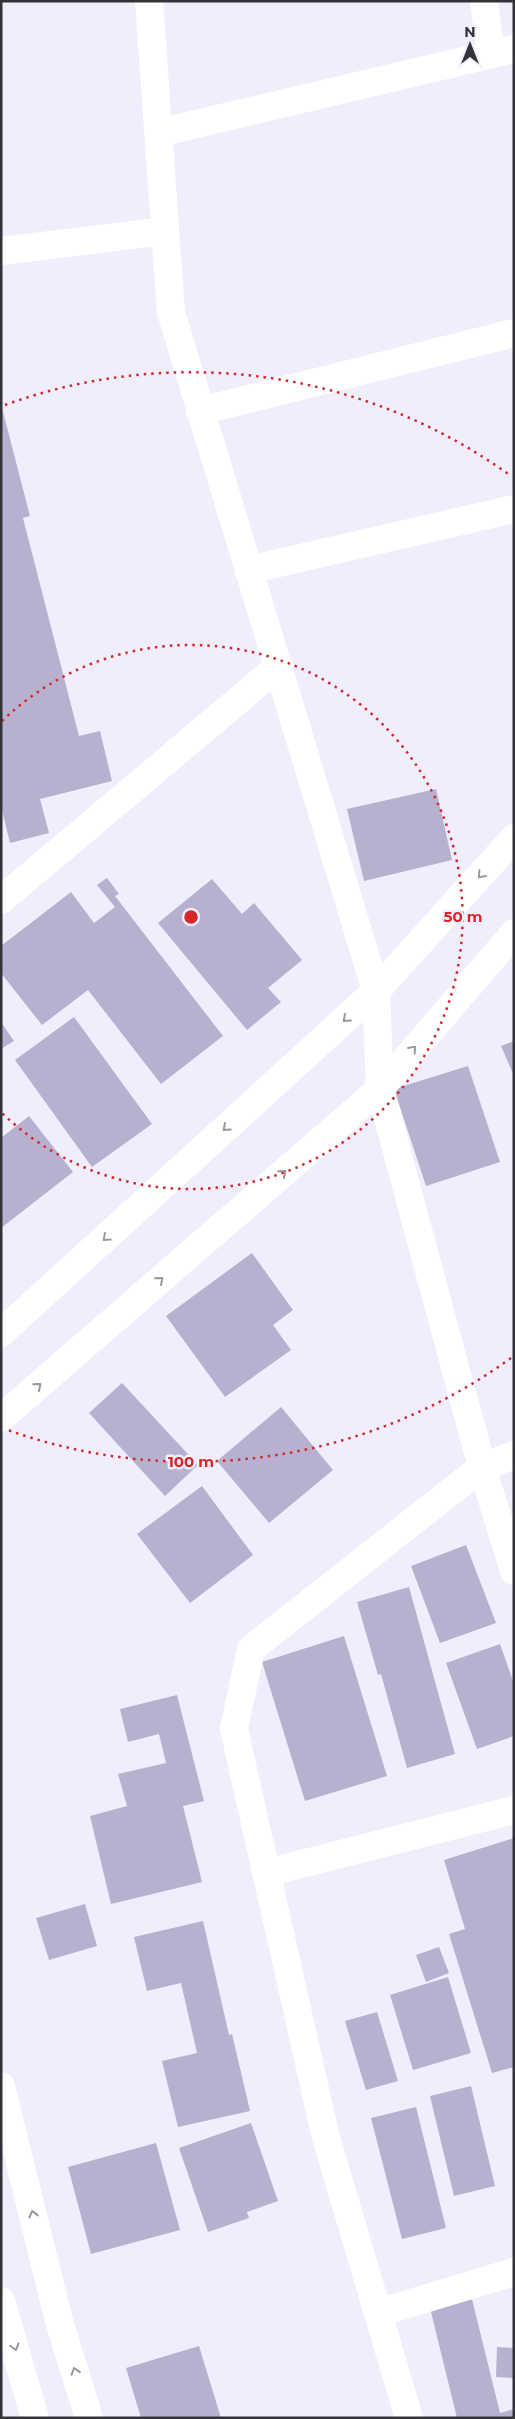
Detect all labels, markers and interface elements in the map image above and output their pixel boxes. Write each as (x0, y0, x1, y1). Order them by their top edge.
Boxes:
north arrow (445, 20, 495, 70)
text: N (464, 23, 476, 41)
one-way arrow (478, 869, 487, 878)
text: 50 m (443, 907, 483, 926)
centre of rings (182, 908, 200, 926)
one-way arrow (343, 1013, 352, 1022)
one-way arrow (408, 1046, 417, 1055)
one-way arrow (223, 1122, 232, 1131)
one-way arrow (277, 1170, 286, 1178)
one-way arrow (103, 1232, 112, 1241)
one-way arrow (155, 1276, 164, 1285)
one-way arrow (32, 1384, 41, 1392)
text: 100 m (168, 1452, 214, 1471)
one-way arrow (28, 2210, 39, 2219)
one-way arrow (9, 2343, 19, 2351)
one-way arrow (70, 2368, 80, 2376)

